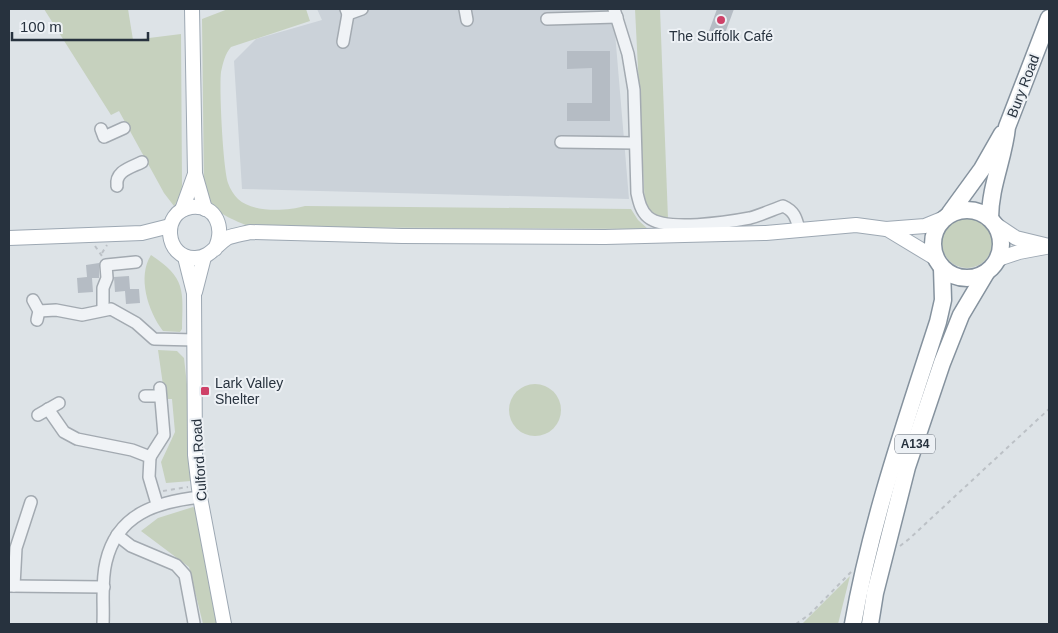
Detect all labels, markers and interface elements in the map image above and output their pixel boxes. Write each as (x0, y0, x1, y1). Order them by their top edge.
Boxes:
scale bar (12, 10, 149, 42)
marker: The Suffolk Café (715, 14, 727, 26)
text: 100 m (20, 18, 62, 35)
place label: The Suffolk Café (669, 28, 773, 44)
street label: Bury Road (1004, 52, 1042, 120)
place label: Lark Valley Shelter (215, 375, 283, 407)
marker: Lark Valley Shelter (199, 385, 211, 397)
street label: Culford Road (188, 418, 210, 502)
road number: A134 (895, 434, 935, 454)

